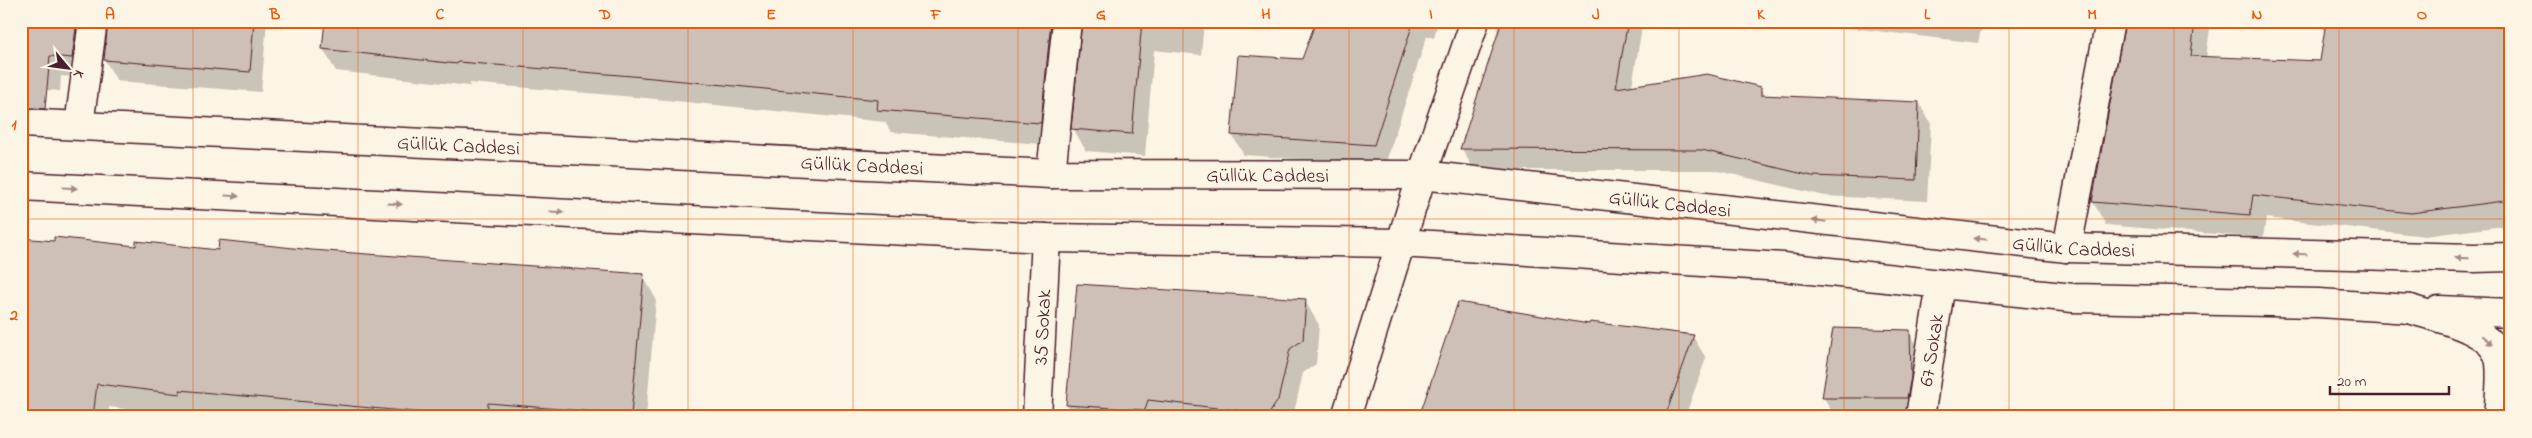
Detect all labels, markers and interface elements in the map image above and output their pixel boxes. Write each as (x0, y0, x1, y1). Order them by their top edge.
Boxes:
text: A (105, 3, 115, 27)
text: B (269, 3, 281, 27)
text: C (436, 3, 445, 27)
text: D (598, 3, 611, 27)
text: E (766, 3, 776, 27)
text: F (930, 3, 942, 27)
text: G (1096, 3, 1106, 27)
text: H (1261, 3, 1271, 27)
text: I (1429, 3, 1433, 27)
text: J (1592, 3, 1600, 27)
text: K (1757, 3, 1766, 27)
text: L (1924, 3, 1931, 27)
text: M (2087, 3, 2097, 27)
text: N (2252, 3, 2263, 27)
text: O (2417, 3, 2428, 27)
north arrow (42, 42, 92, 92)
text: K (67, 66, 89, 83)
text: 1 (11, 113, 17, 137)
street label: Güllük Caddesi (396, 130, 520, 165)
street label: Güllük Caddesi (800, 150, 924, 185)
street label: Güllük Caddesi (1206, 162, 1329, 192)
street label: Güllük Caddesi (1607, 184, 1733, 227)
one-way arrow (62, 185, 78, 193)
one-way arrow (225, 193, 241, 201)
one-way arrow (387, 201, 403, 209)
one-way arrow (549, 209, 565, 217)
one-way arrow (1810, 217, 1826, 225)
street label: Güllük Caddesi (2011, 230, 2135, 267)
one-way arrow (1972, 235, 1988, 243)
one-way arrow (2291, 250, 2307, 258)
one-way arrow (2454, 254, 2470, 262)
street label: 35 Sokak (1028, 288, 1060, 366)
text: 2 (9, 304, 18, 328)
street label: 67 Sokak (1913, 312, 1953, 389)
one-way arrow (2481, 335, 2494, 346)
scale bar (2330, 363, 2448, 395)
text: 20 m (2337, 371, 2367, 393)

